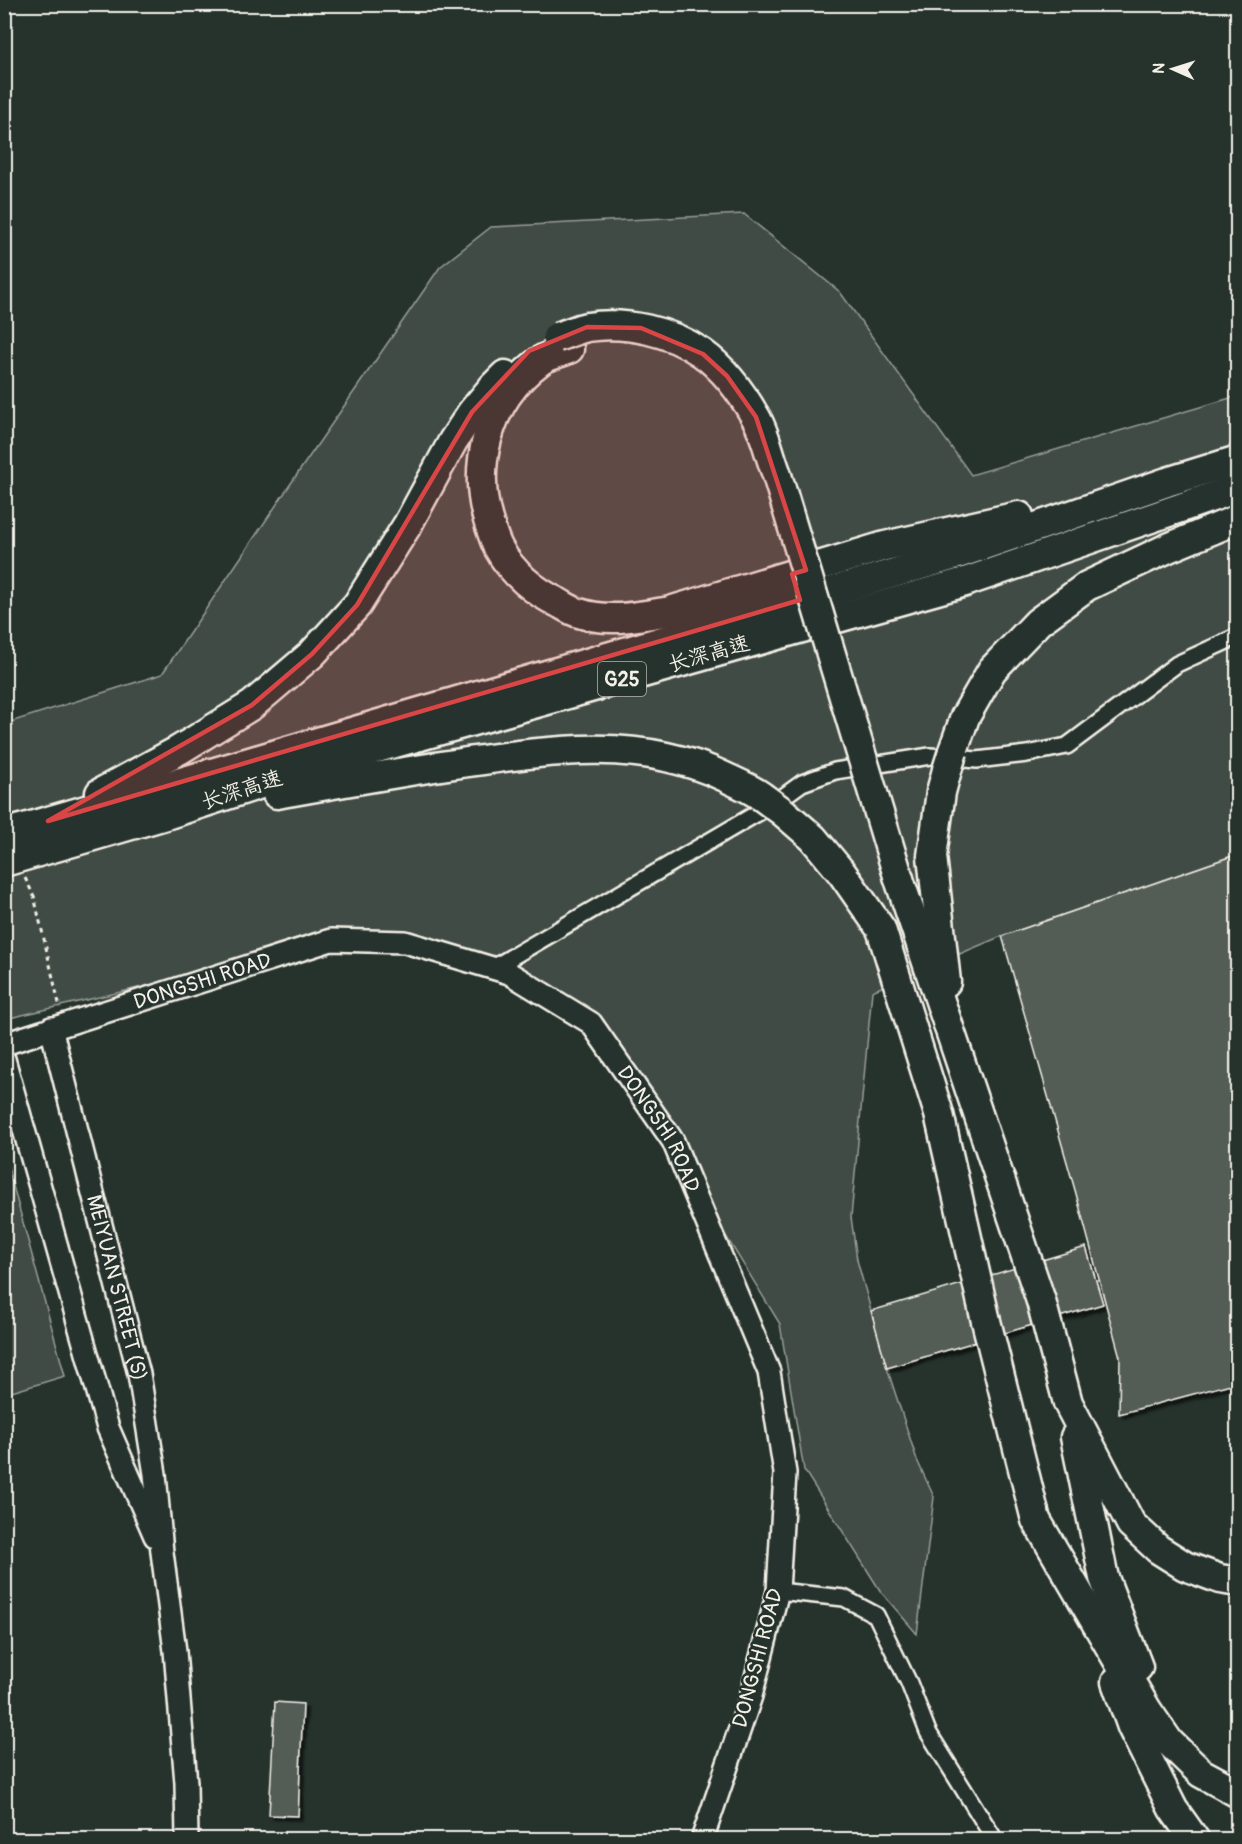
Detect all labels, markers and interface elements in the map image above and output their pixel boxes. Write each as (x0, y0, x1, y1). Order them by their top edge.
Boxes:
north arrow (1143, 39, 1203, 99)
text: N (1149, 62, 1169, 74)
street label: 长深高速 (665, 629, 753, 679)
road number: G25 (598, 662, 646, 696)
street label: 长深高速 (198, 764, 286, 816)
street label: DONGSHI ROAD (130, 946, 274, 1015)
street label: DONGSHI ROAD (611, 1060, 706, 1196)
street label: MEIYUAN STREET (S) (80, 1192, 153, 1383)
street label: DONGSHI ROAD (726, 1585, 790, 1731)

